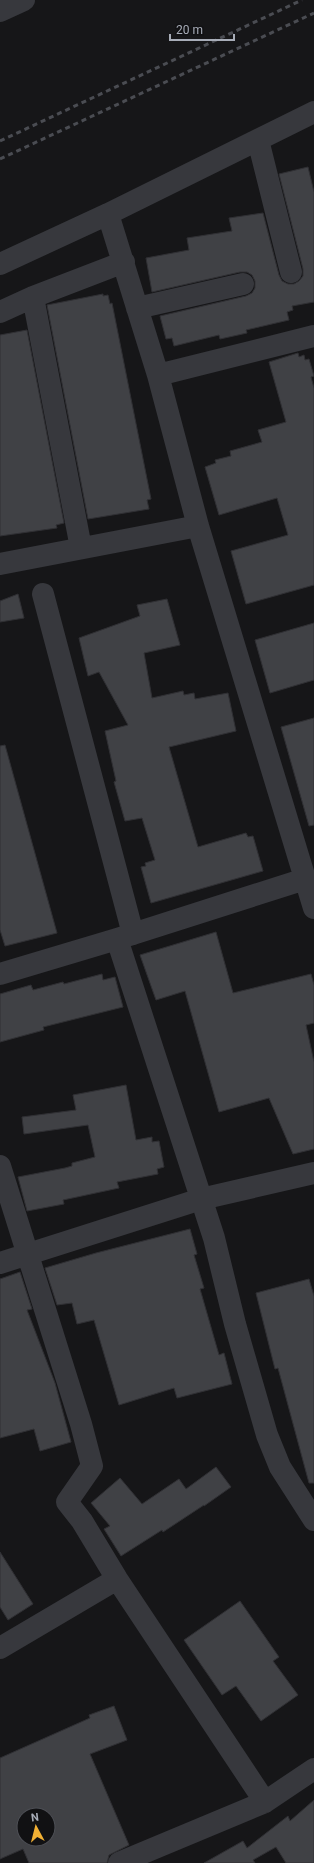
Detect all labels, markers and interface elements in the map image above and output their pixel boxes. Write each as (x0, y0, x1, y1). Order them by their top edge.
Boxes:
scale bar (170, 16, 234, 42)
text: 20 m (176, 23, 203, 37)
north arrow (16, 1807, 56, 1847)
text: N (30, 1811, 40, 1824)

